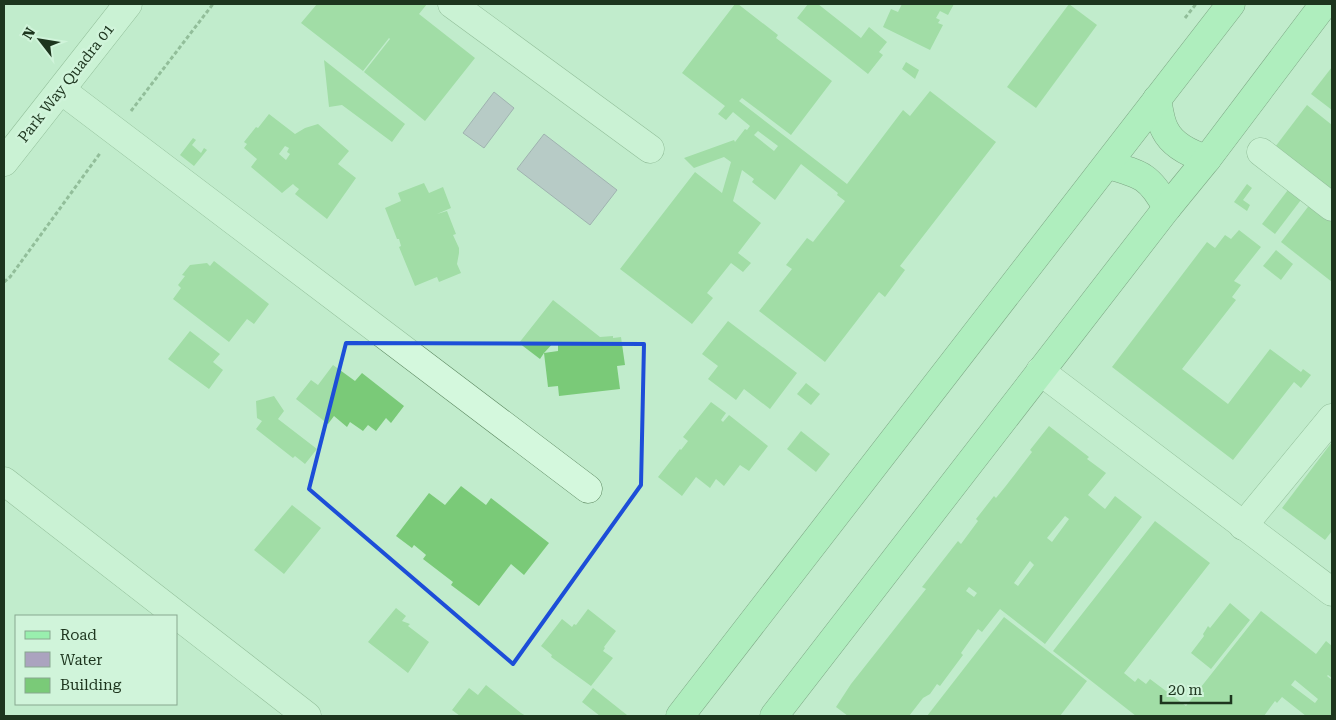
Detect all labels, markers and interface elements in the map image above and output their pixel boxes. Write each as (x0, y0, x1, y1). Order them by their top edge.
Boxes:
north arrow (15, 15, 65, 65)
street label: Park Way Quadra 01 (14, 20, 118, 146)
text: N (19, 24, 39, 42)
legend (15, 615, 178, 705)
text: Road (60, 626, 97, 644)
text: Water (60, 651, 102, 669)
scale bar (1161, 672, 1231, 704)
text: Building (60, 676, 122, 694)
text: 20 m (1168, 681, 1203, 699)

